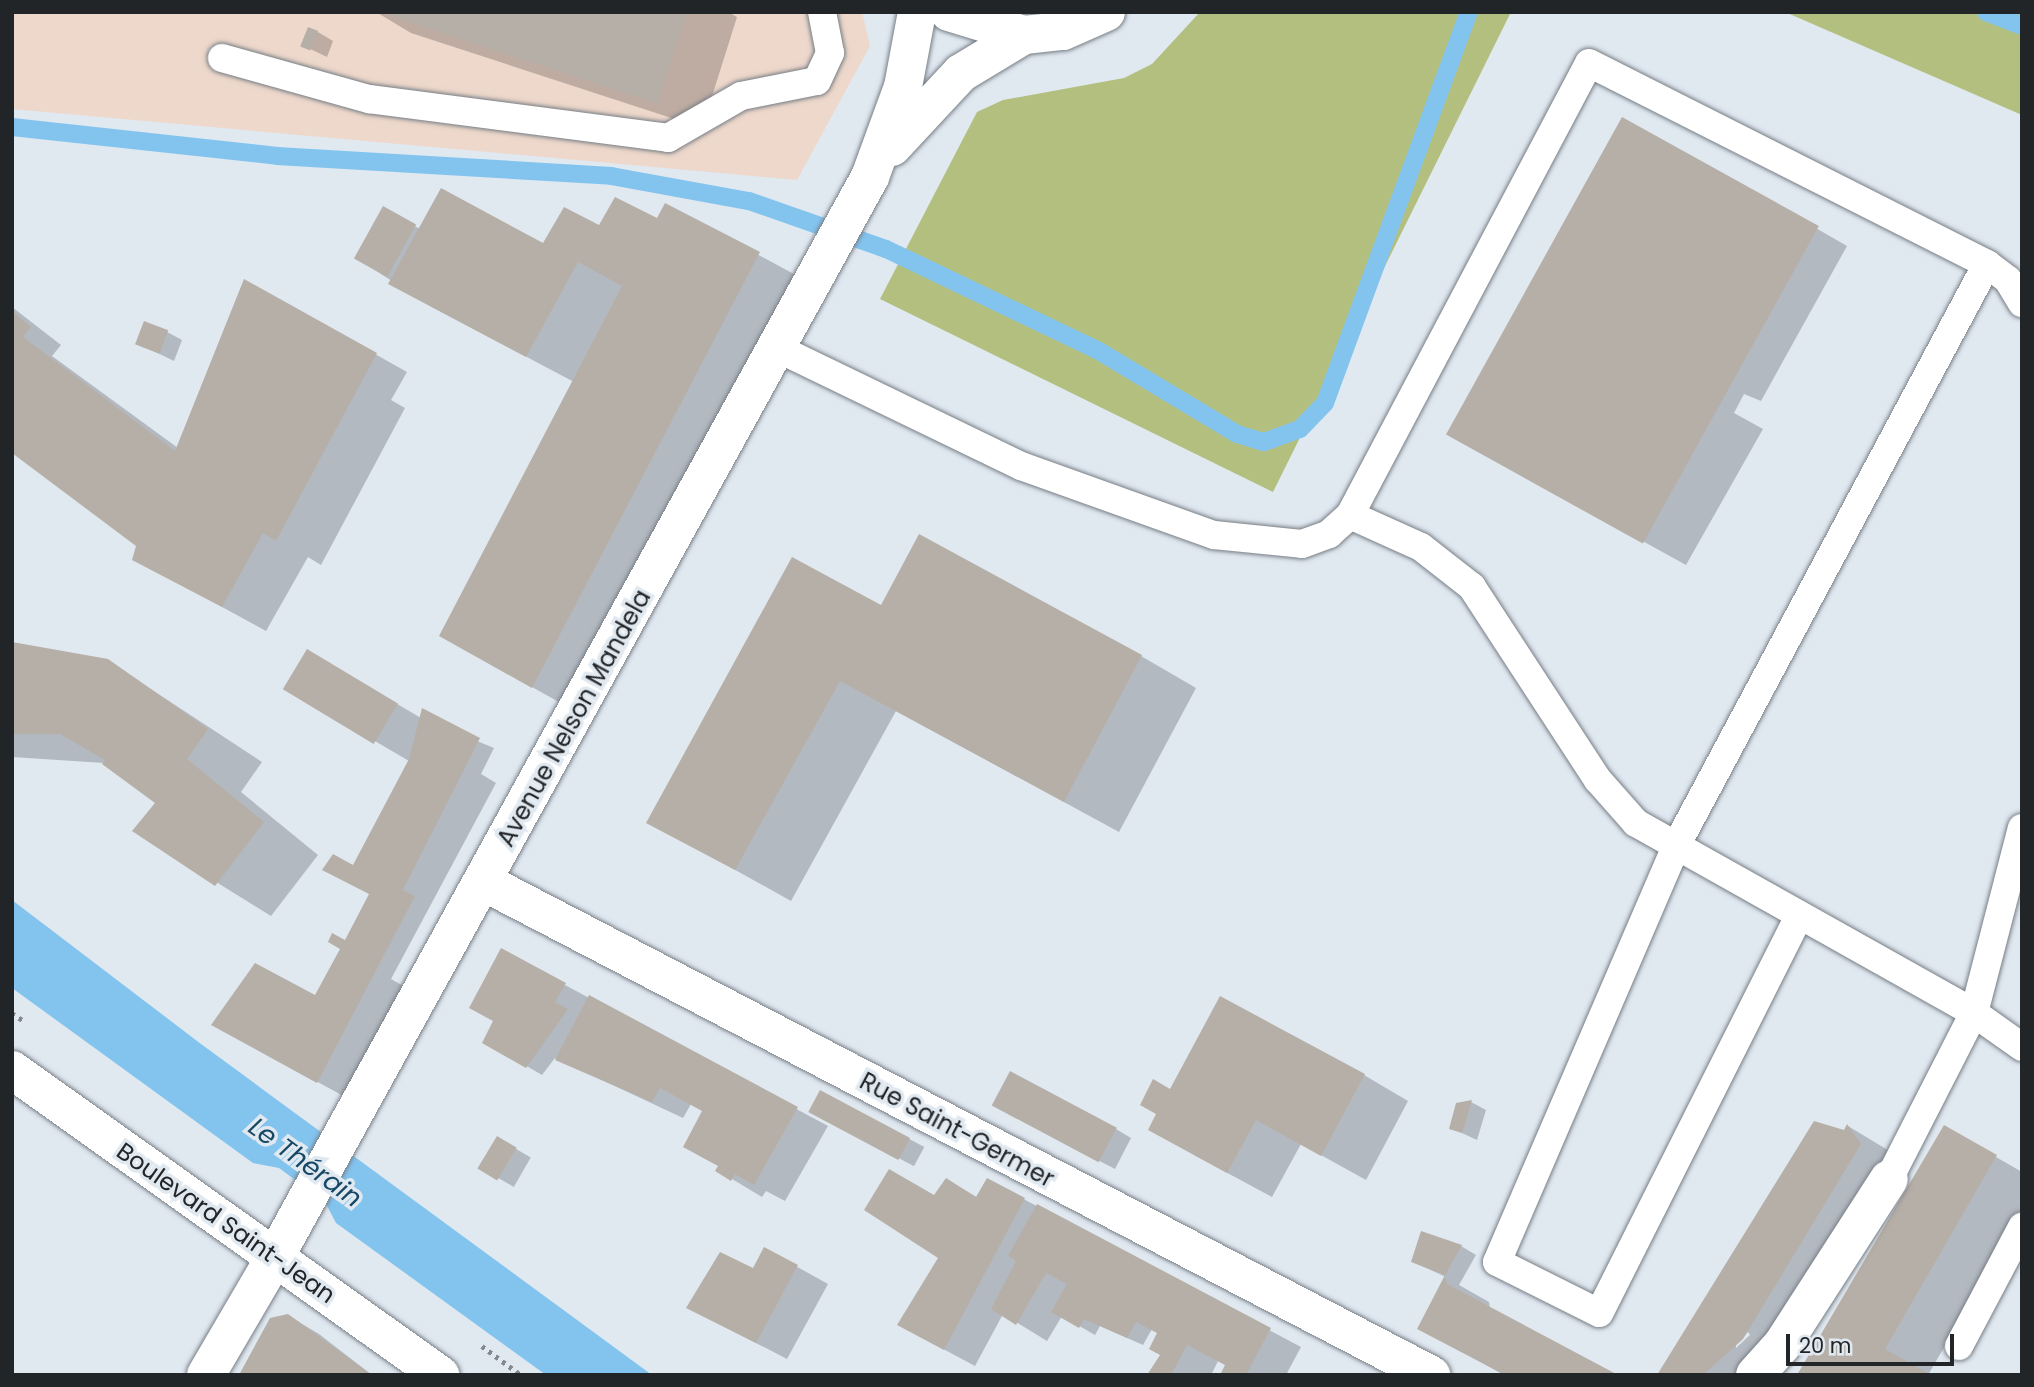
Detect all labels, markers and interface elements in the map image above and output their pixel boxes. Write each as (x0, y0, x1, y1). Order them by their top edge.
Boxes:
street label: Avenue Nelson Mandela (491, 584, 657, 852)
street label: Rue Saint-Germer (855, 1067, 1059, 1193)
water label: Le Thérain (242, 1112, 368, 1214)
street label: Boulevard Saint-Jean (111, 1137, 341, 1309)
scale bar (1789, 1320, 1957, 1364)
text: 20 m (1799, 1331, 1852, 1360)

